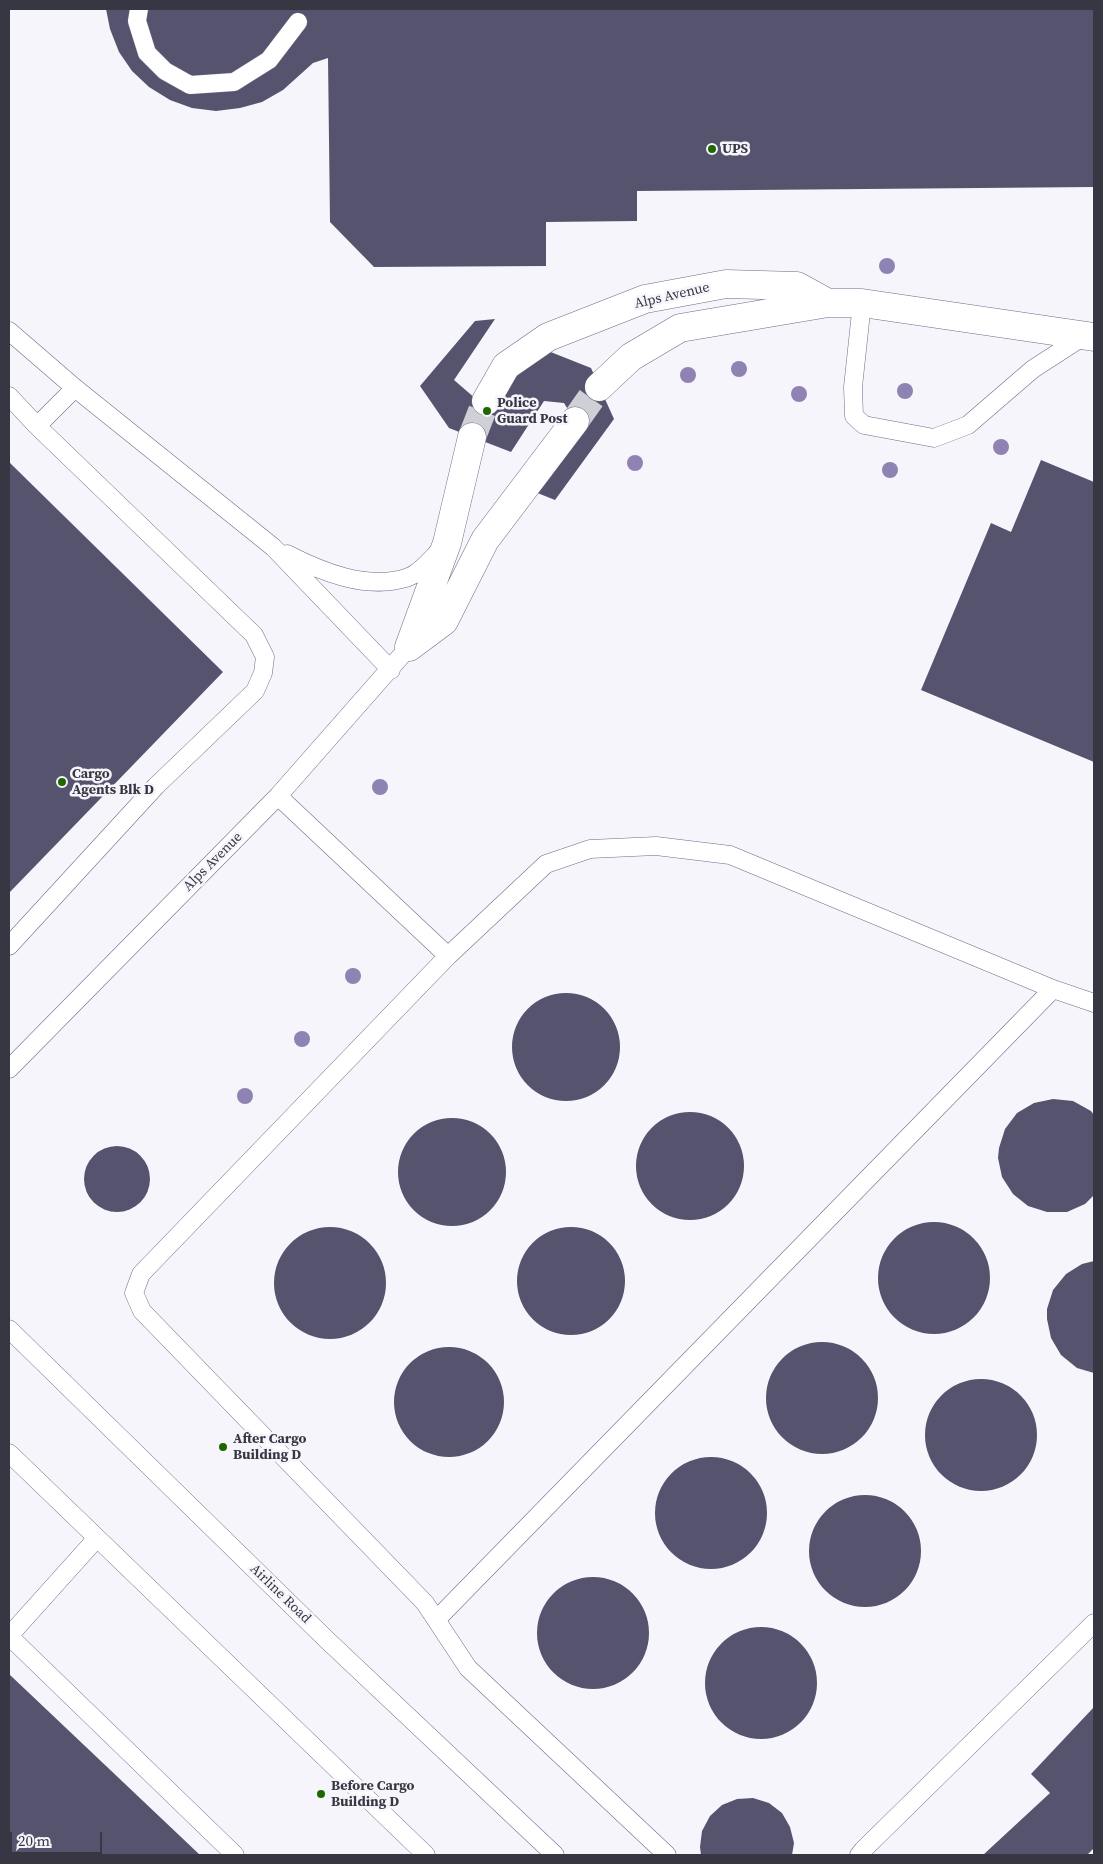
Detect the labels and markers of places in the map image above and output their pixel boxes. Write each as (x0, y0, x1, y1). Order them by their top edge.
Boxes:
place label: UPS (722, 141, 748, 157)
marker: UPS (706, 143, 718, 155)
place label: Police Guard Post (497, 395, 567, 428)
marker: Police Guard Post (481, 405, 493, 417)
place label: Cargo Agents Blk D (72, 766, 154, 799)
marker: Cargo Agents Blk D (56, 776, 68, 788)
place label: After Cargo Building D (233, 1431, 306, 1464)
marker: After Cargo Building D (217, 1441, 229, 1453)
place label: Before Cargo Building D (331, 1778, 415, 1810)
marker: Before Cargo Building D (315, 1788, 327, 1800)

